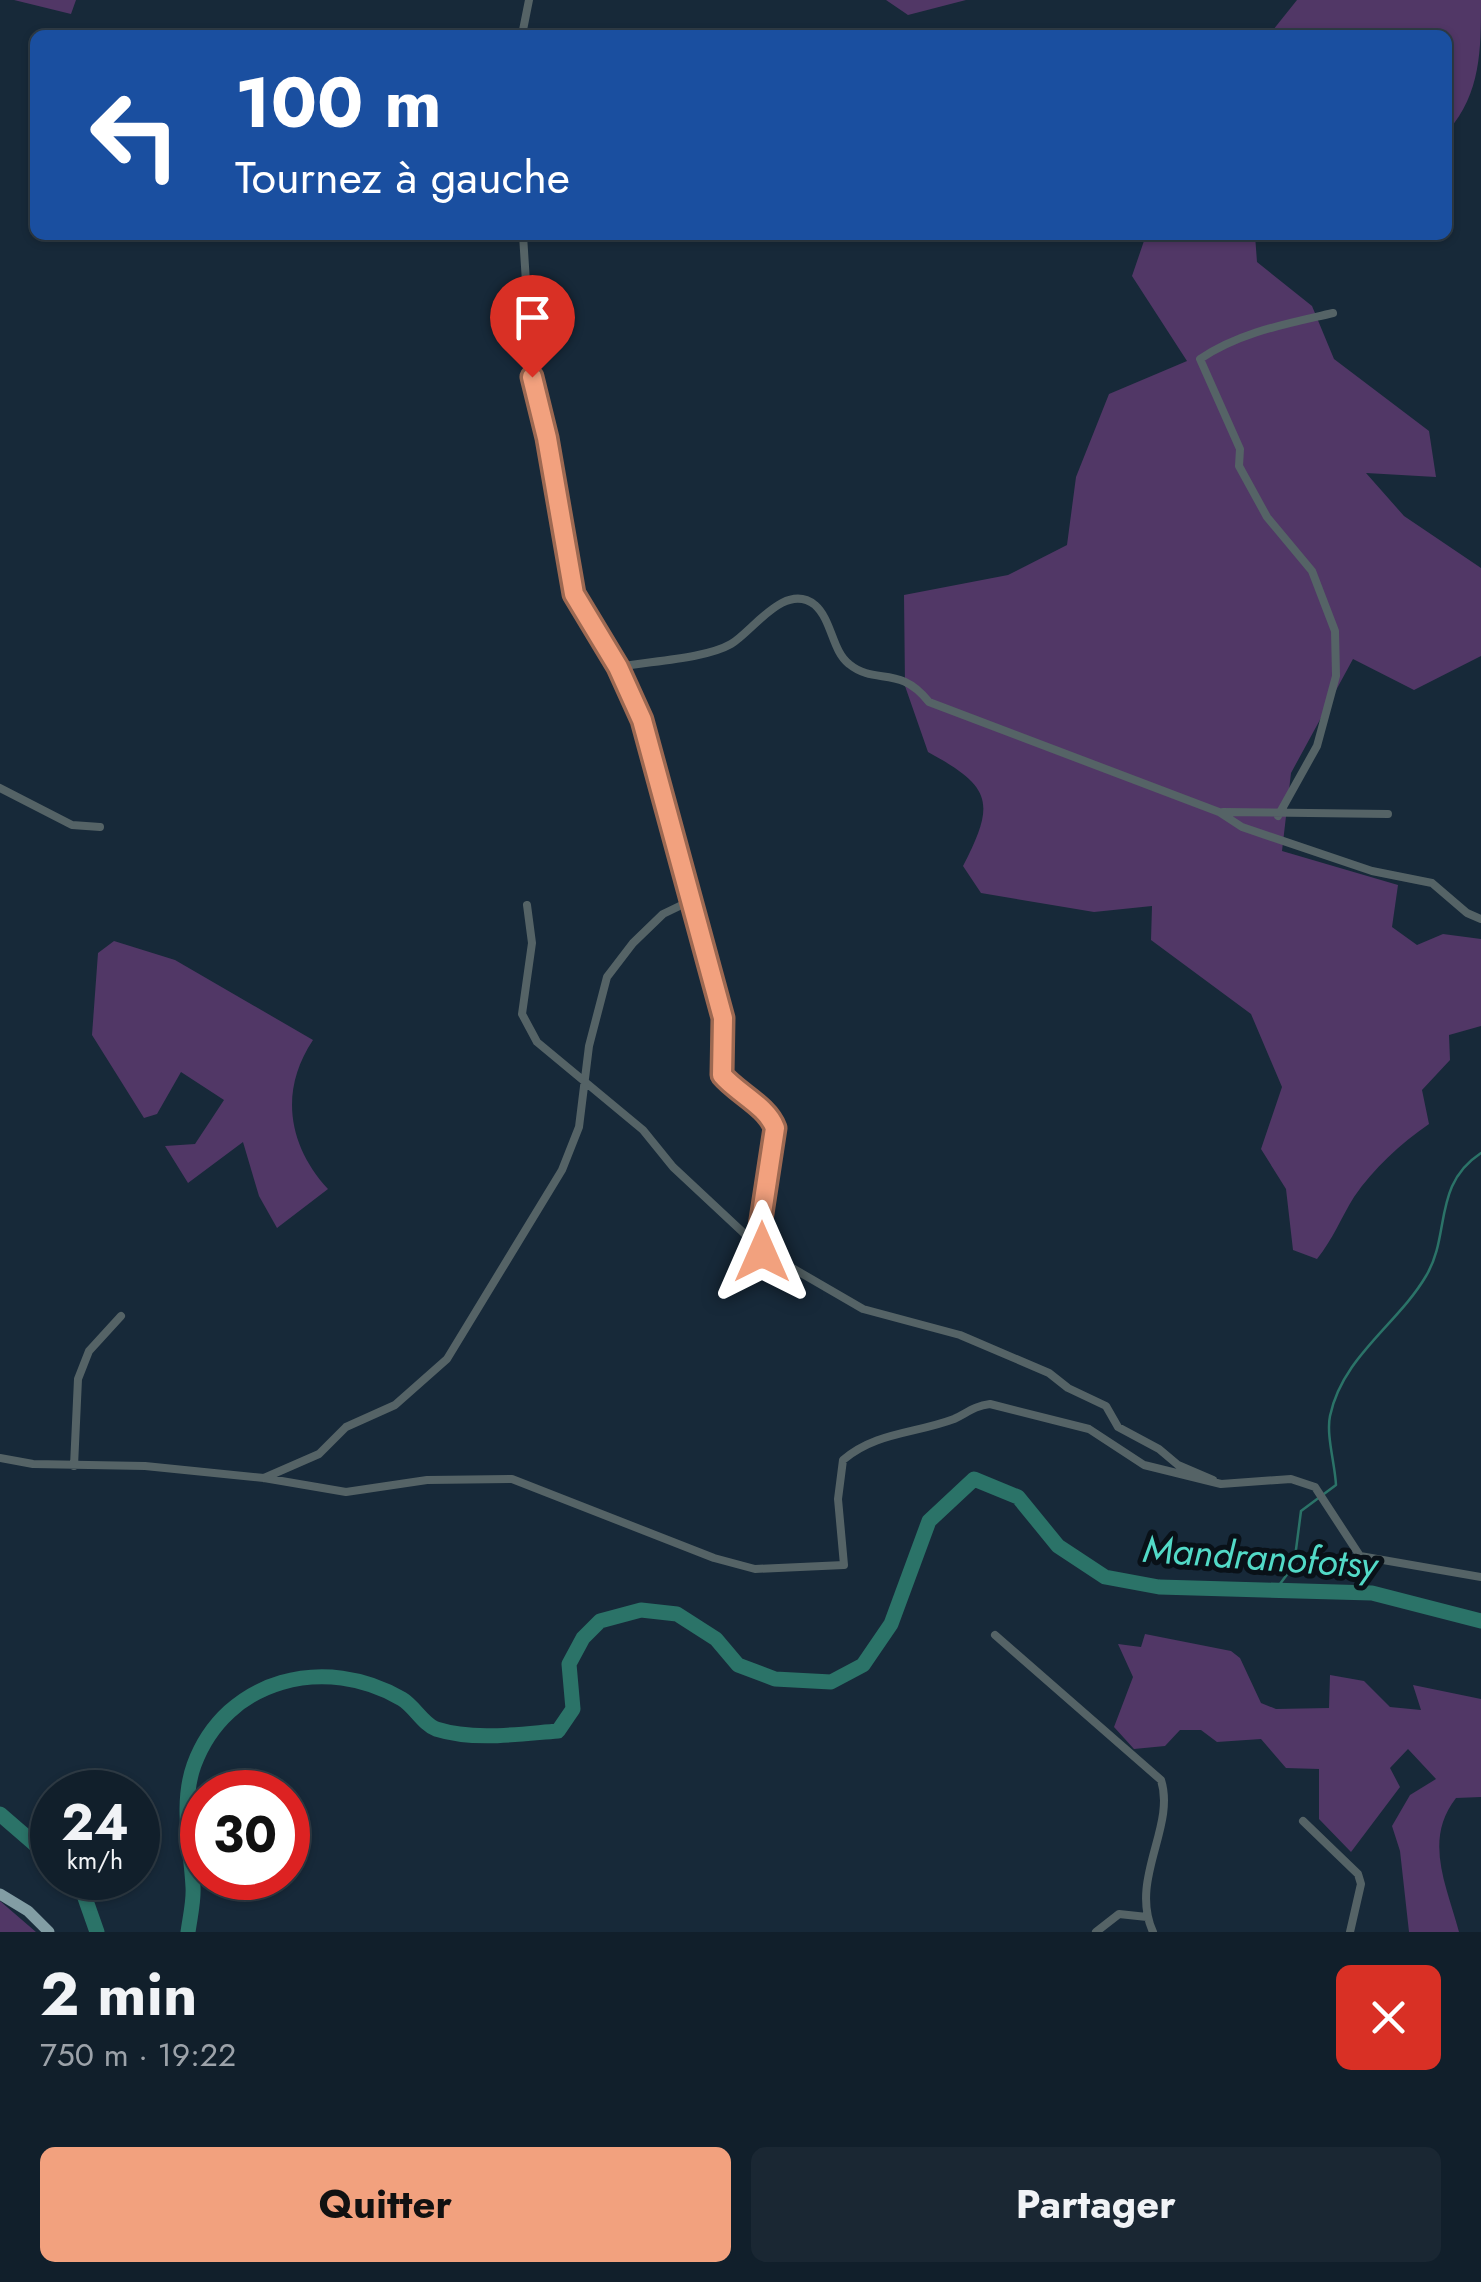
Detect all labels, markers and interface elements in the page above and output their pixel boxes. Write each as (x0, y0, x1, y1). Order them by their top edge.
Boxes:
text: 100 m (235, 52, 442, 153)
icon: left (70, 70, 200, 200)
text: Tournez à gauche (235, 145, 570, 210)
pin (490, 275, 575, 378)
icon: arrive (505, 290, 560, 345)
position arrow (710, 1200, 814, 1304)
water label: Mandranofotsy (1141, 1521, 1382, 1592)
speed limit sign: 30 (180, 1770, 310, 1900)
text: 24 (61, 1786, 129, 1859)
text: km/h (67, 1842, 123, 1878)
text: 2 min (40, 1951, 198, 2038)
button: close (1336, 1965, 1441, 2070)
text: 750 m · 19:22 (40, 2032, 236, 2078)
button: Quitter (40, 2147, 731, 2262)
button: Partager (751, 2147, 1441, 2262)

